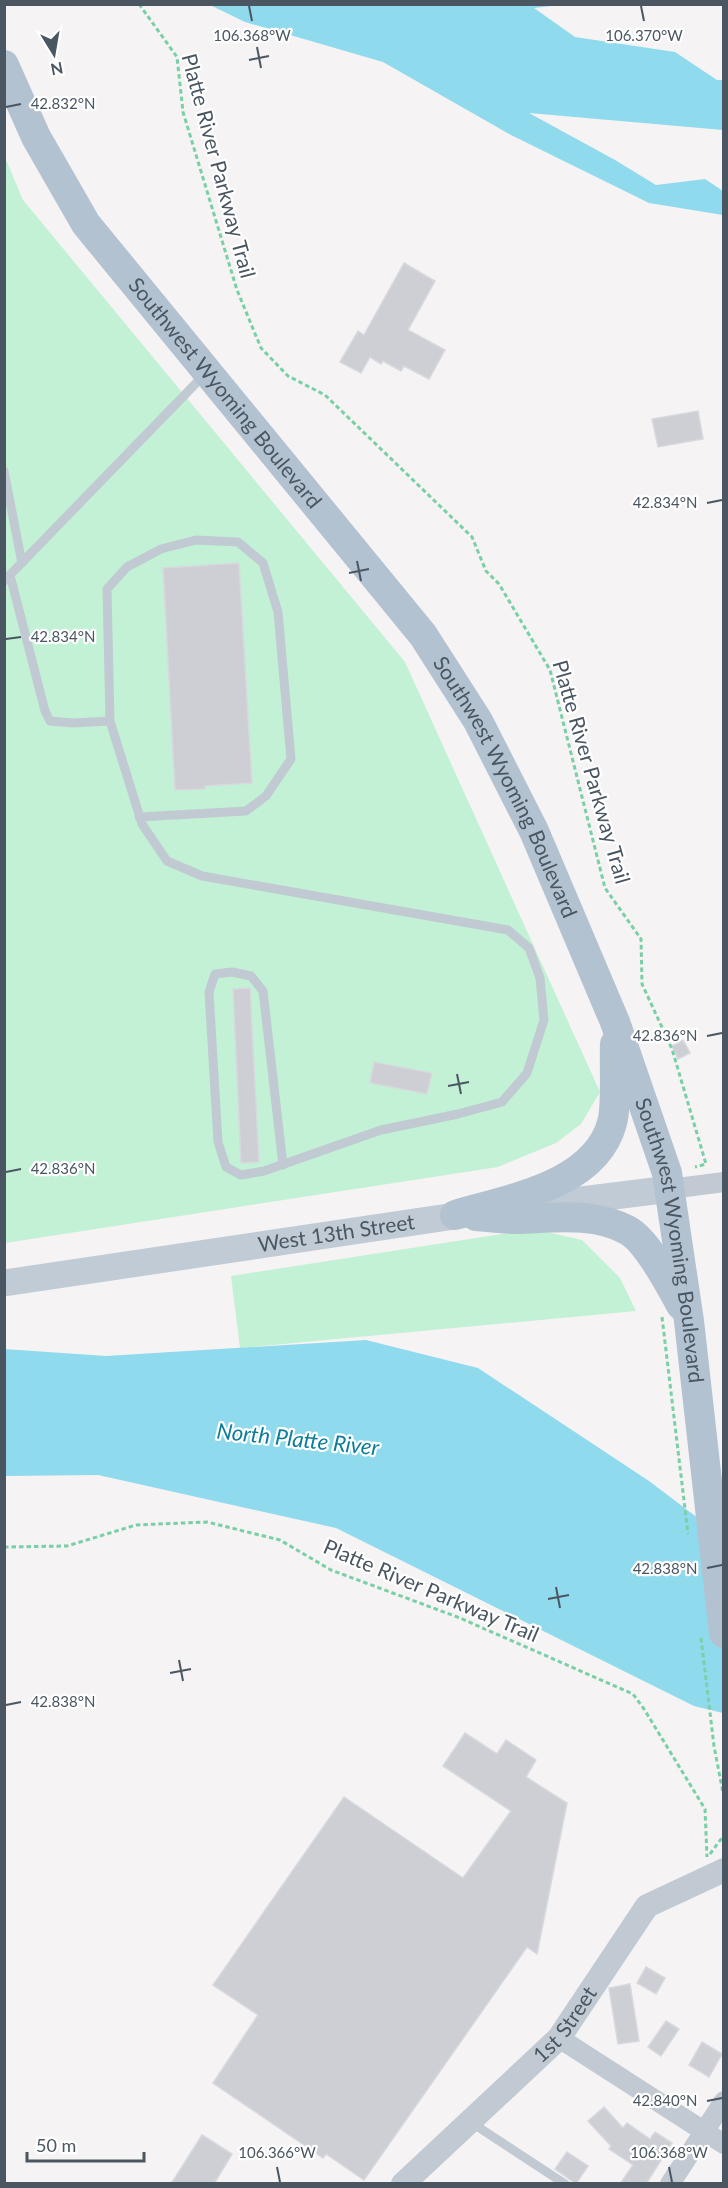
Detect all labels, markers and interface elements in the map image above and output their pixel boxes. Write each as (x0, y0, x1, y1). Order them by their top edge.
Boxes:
north arrow (24, 24, 84, 84)
text: 106.368°W (213, 26, 291, 44)
text: 106.370°W (605, 26, 683, 44)
street label: Platte River Parkway Trail (177, 51, 261, 281)
text: N (49, 59, 65, 80)
text: 42.832°N (31, 94, 95, 112)
street label: Southwest Wyoming Boulevard (124, 272, 328, 513)
text: 42.834°N (633, 493, 697, 511)
text: 42.834°N (31, 627, 95, 645)
street label: Southwest Wyoming Boulevard (429, 651, 583, 921)
street label: Platte River Parkway Trail (549, 657, 636, 886)
text: 42.836°N (633, 1026, 697, 1044)
street label: Southwest Wyoming Boulevard (631, 1094, 710, 1384)
text: 42.836°N (31, 1159, 95, 1177)
street label: West 13th Street (256, 1208, 417, 1256)
water label: North Platte River (216, 1417, 381, 1461)
street label: Platte River Parkway Trail (320, 1533, 543, 1646)
text: 42.838°N (633, 1559, 697, 1577)
text: 42.838°N (31, 1692, 95, 1710)
street label: 1st Street (527, 1981, 601, 2067)
text: 42.840°N (633, 2091, 697, 2109)
scale bar (27, 2125, 144, 2163)
text: 50 m (36, 2134, 76, 2156)
text: 106.366°W (238, 2143, 316, 2161)
text: 106.368°W (630, 2143, 708, 2161)

